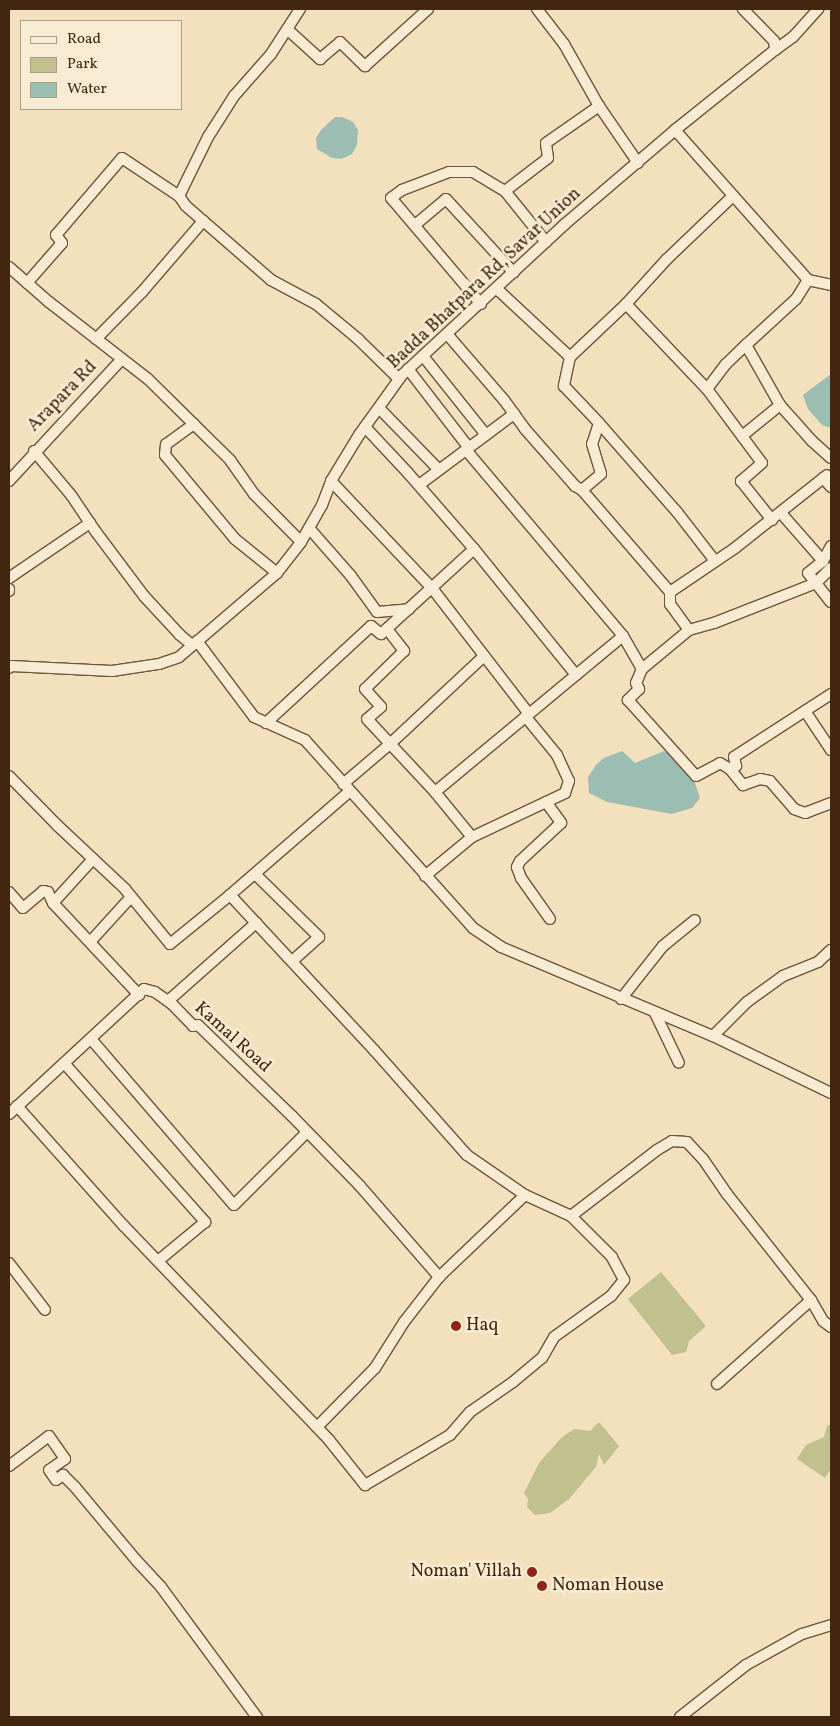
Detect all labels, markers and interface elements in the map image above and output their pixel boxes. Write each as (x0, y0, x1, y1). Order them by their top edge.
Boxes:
legend (20, 20, 182, 110)
text: Road (67, 29, 101, 50)
text: Park (67, 54, 98, 75)
text: Water (67, 79, 107, 100)
street label: Badda Bhatpara Rd, Savar Union (384, 184, 586, 374)
street label: Arapara Rd (24, 357, 102, 437)
street label: Kamal Road (189, 998, 275, 1078)
place label: Haq (466, 1315, 498, 1337)
marker: Haq (450, 1320, 462, 1332)
place label: Noman' Villah (410, 1561, 522, 1583)
marker: Noman' Villah (526, 1566, 538, 1578)
place label: Noman House (552, 1575, 664, 1597)
marker: Noman House (536, 1580, 548, 1592)

